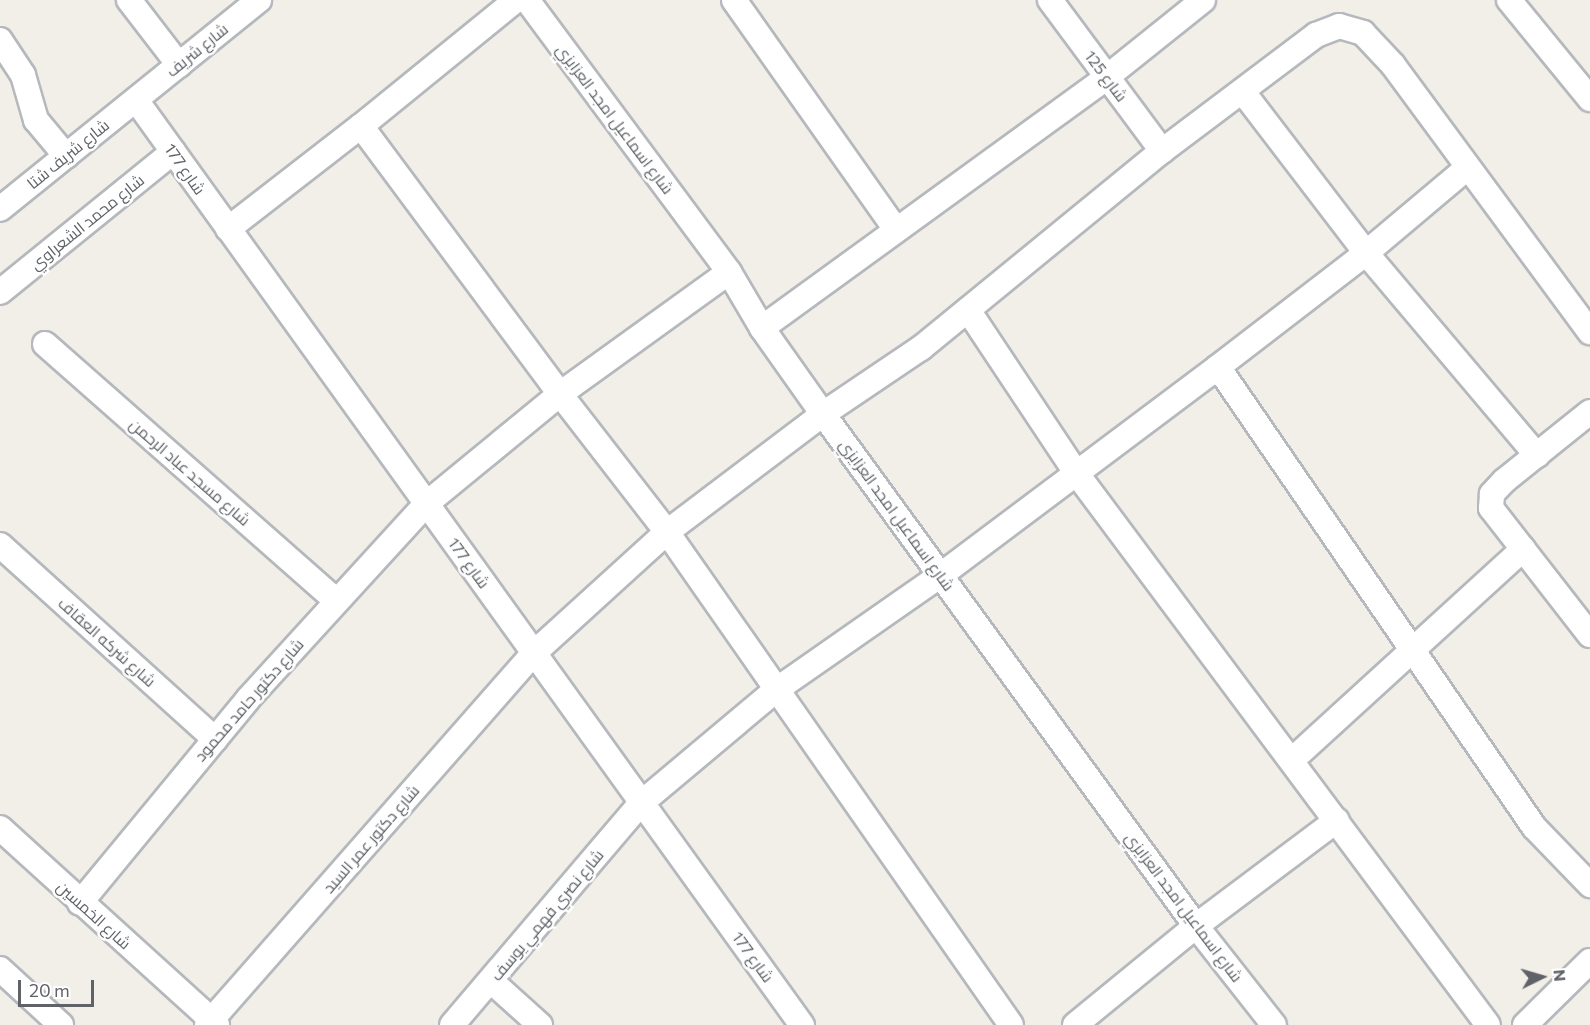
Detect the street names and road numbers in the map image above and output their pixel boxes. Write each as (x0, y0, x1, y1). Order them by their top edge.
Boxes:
street label: شارع شريف (162, 19, 232, 81)
street label: شارع اسماعيل امجد العزايزي (552, 40, 678, 198)
street label: شارع 125 (1081, 47, 1131, 105)
street label: شارع شريف شتا (23, 115, 113, 193)
street label: شارع 177 (161, 140, 209, 198)
street label: شارع محمد الشعراوي (26, 170, 148, 274)
street label: شارع مسجد عباد الرحمن (126, 414, 254, 530)
street label: شارع اسماعيل امجد العزايزي (836, 435, 958, 595)
street label: شارع 177 (444, 534, 494, 592)
street label: شارع شركه العقاف (54, 593, 160, 691)
street label: شارع دكتور حامد محمود (191, 635, 307, 765)
street label: شارع دكتور عمر السيد (319, 781, 423, 897)
street label: شارع اسماعيل امجد العزايزي (1121, 828, 1247, 986)
street label: شارع نصري فهمي يوسف (486, 845, 608, 985)
street label: شارع الخمسين (53, 877, 135, 953)
street label: شارع 177 (728, 928, 778, 986)

